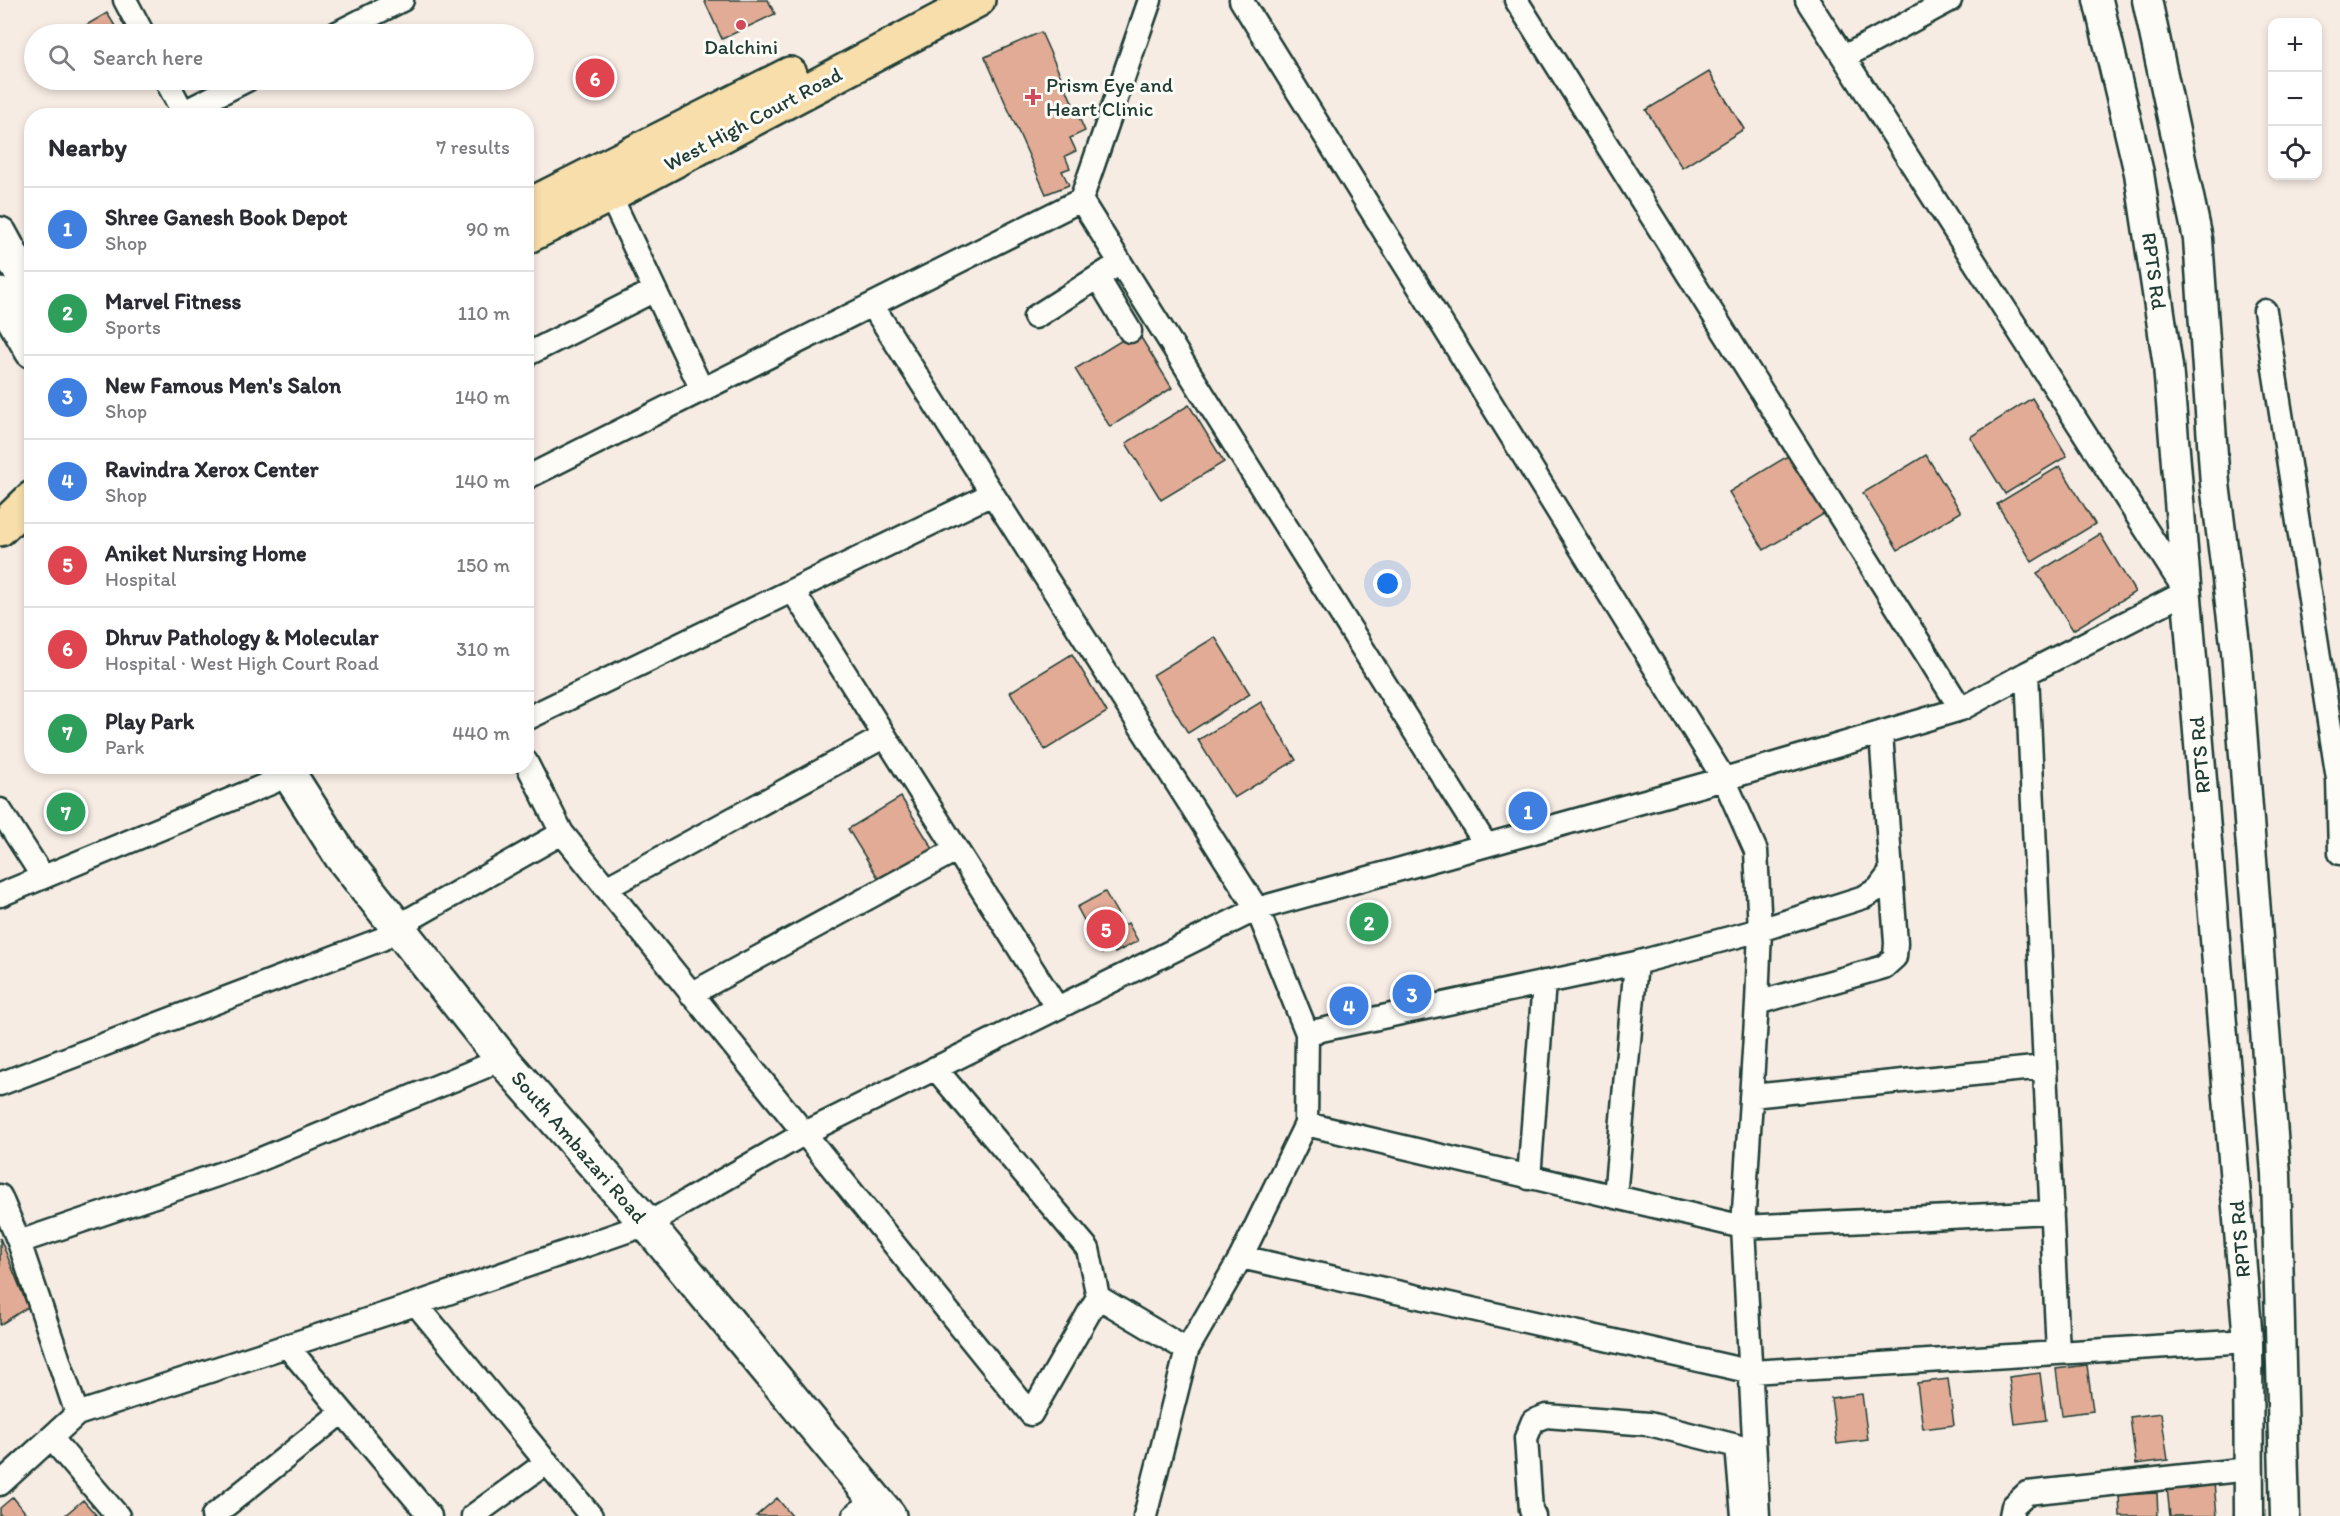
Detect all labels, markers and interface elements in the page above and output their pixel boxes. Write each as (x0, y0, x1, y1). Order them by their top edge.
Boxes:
marker: Dalchini (734, 18, 748, 32)
map controls (2268, 18, 2322, 180)
button: + (2268, 18, 2322, 72)
search box (24, 24, 534, 90)
place label: Dalchini (704, 34, 778, 59)
icon: search (45, 41, 78, 74)
text: Search here (93, 44, 203, 71)
pin: 6 (576, 56, 614, 100)
street label: West High Court Road (659, 61, 846, 176)
place label: Prism Eye and Heart Clinic (1046, 72, 1174, 121)
button: − (2268, 72, 2322, 126)
marker: Prism Eye and Heart Clinic (1024, 88, 1042, 106)
button: locate (2268, 126, 2322, 180)
text: Nearby (48, 131, 127, 163)
text: 7 results (436, 135, 510, 159)
text: Shree Ganesh Book Depot (105, 204, 347, 231)
text: 1 (63, 217, 72, 241)
text: 90 m (466, 217, 510, 241)
text: Shop (105, 231, 147, 255)
street label: RPTS Rd (2137, 231, 2172, 311)
text: Marvel Fitness (105, 288, 241, 315)
text: 2 (62, 301, 73, 325)
text: 110 m (458, 301, 510, 325)
text: Sports (105, 315, 161, 339)
text: New Famous Men's Salon (105, 372, 341, 399)
text: 3 (62, 385, 73, 409)
text: 140 m (455, 385, 510, 409)
text: Shop (105, 399, 147, 423)
text: Ravindra Xerox Center (105, 456, 318, 483)
text: 4 (61, 469, 74, 493)
text: 140 m (455, 469, 510, 493)
text: Shop (105, 483, 147, 507)
text: Aniket Nursing Home (105, 540, 307, 567)
text: 5 (62, 553, 73, 577)
text: 150 m (457, 553, 510, 577)
text: Hospital (105, 567, 177, 591)
your location (1373, 569, 1402, 598)
text: Dhruv Pathology & Molecular (105, 624, 378, 651)
text: 6 (62, 637, 73, 661)
text: 310 m (456, 637, 510, 661)
text: Hospital · West High Court Road (105, 651, 379, 675)
text: Play Park (105, 708, 194, 735)
street label: RPTS Rd (2184, 715, 2215, 795)
text: 7 (63, 721, 72, 745)
text: 440 m (452, 721, 510, 745)
text: Park (105, 735, 144, 759)
pin: 1 (1508, 788, 1547, 834)
pin: 7 (46, 790, 86, 834)
pin: 2 (1350, 900, 1388, 944)
pin: 5 (1086, 906, 1126, 952)
pin: 3 (1392, 972, 1432, 1016)
pin: 4 (1330, 984, 1368, 1028)
street label: South Ambazari Road (506, 1065, 653, 1228)
street label: RPTS Rd (2224, 1199, 2255, 1279)

